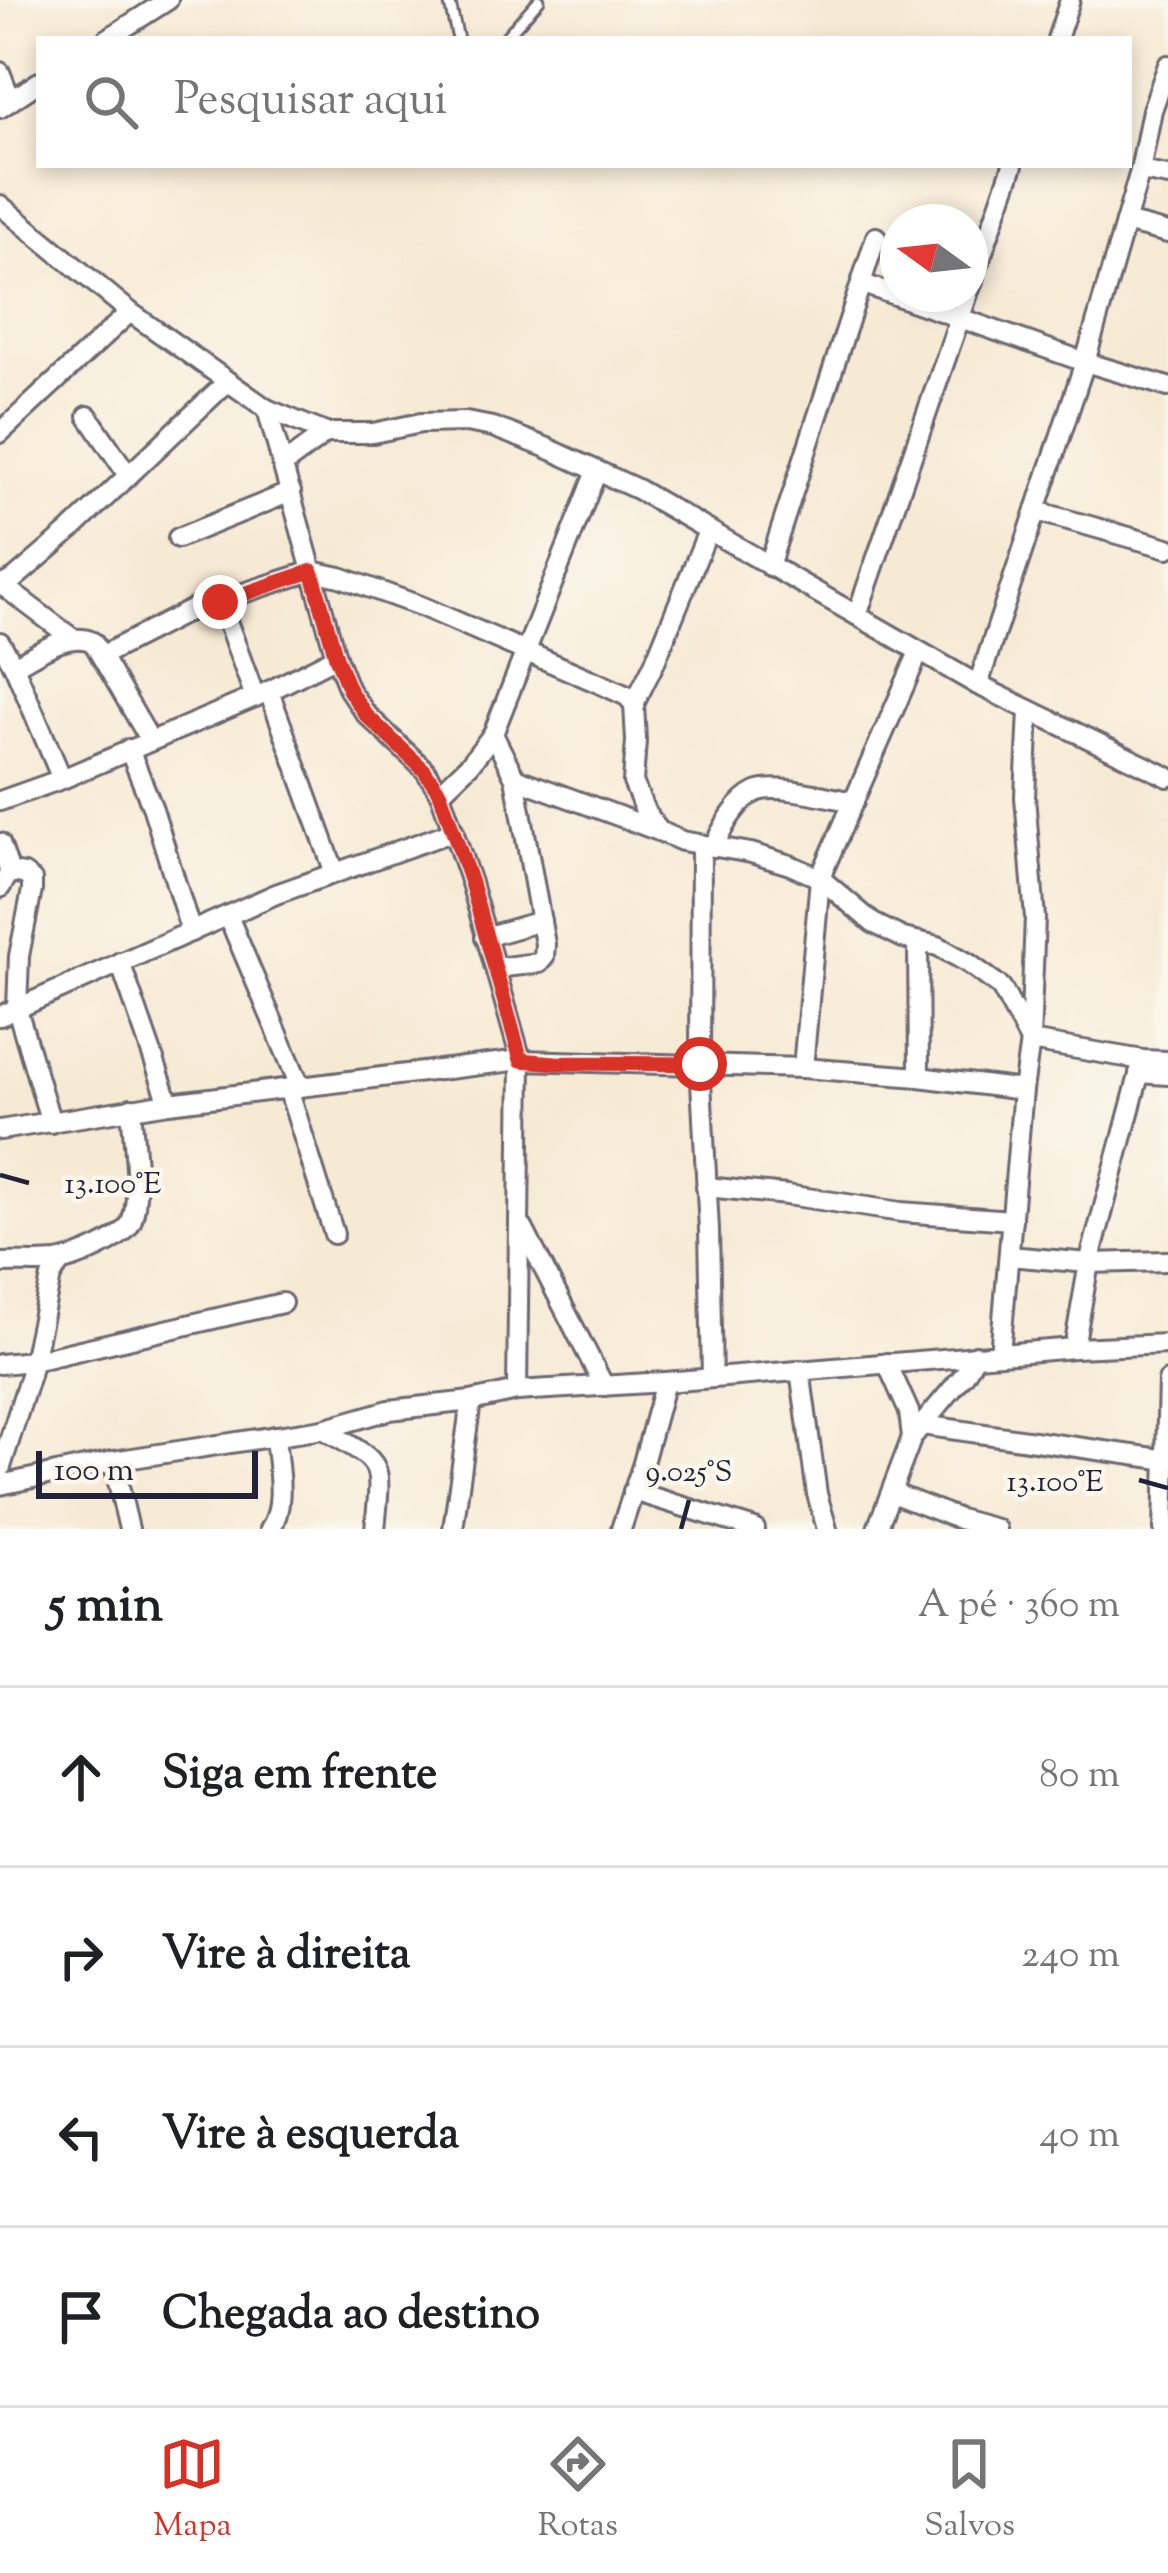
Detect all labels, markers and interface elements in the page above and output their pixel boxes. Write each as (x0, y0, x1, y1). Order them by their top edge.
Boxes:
search box (36, 36, 1132, 168)
icon: search (78, 69, 144, 135)
text: Pesquisar aqui (174, 70, 447, 135)
north arrow (880, 204, 988, 312)
route end (193, 575, 247, 629)
route start (673, 1037, 727, 1091)
text: 13.100°E (65, 1164, 161, 1207)
scale bar (36, 1445, 258, 1498)
text: 100 m (54, 1448, 134, 1496)
text: 9.025°S (646, 1452, 732, 1495)
text: 13.100°E (1007, 1462, 1103, 1505)
text: 5 min (48, 1571, 163, 1644)
text: A pé · 360 m (918, 1579, 1120, 1635)
icon: ahead (48, 1744, 114, 1810)
text: Siga em frente (162, 1744, 437, 1809)
text: 80 m (1039, 1749, 1120, 1805)
icon: right (48, 1924, 114, 1990)
text: Vire à direita (162, 1924, 411, 1989)
text: 240 m (1021, 1929, 1120, 1985)
icon: left (48, 2104, 114, 2170)
text: Vire à esquerda (162, 2104, 459, 2169)
text: 40 m (1040, 2109, 1120, 2165)
icon: arrive (48, 2284, 114, 2350)
text: Chegada ao destino (162, 2284, 540, 2349)
tab: Mapa (153, 2431, 232, 2551)
tab: Rotas (538, 2431, 618, 2551)
tab: Salvos (924, 2431, 1015, 2551)

